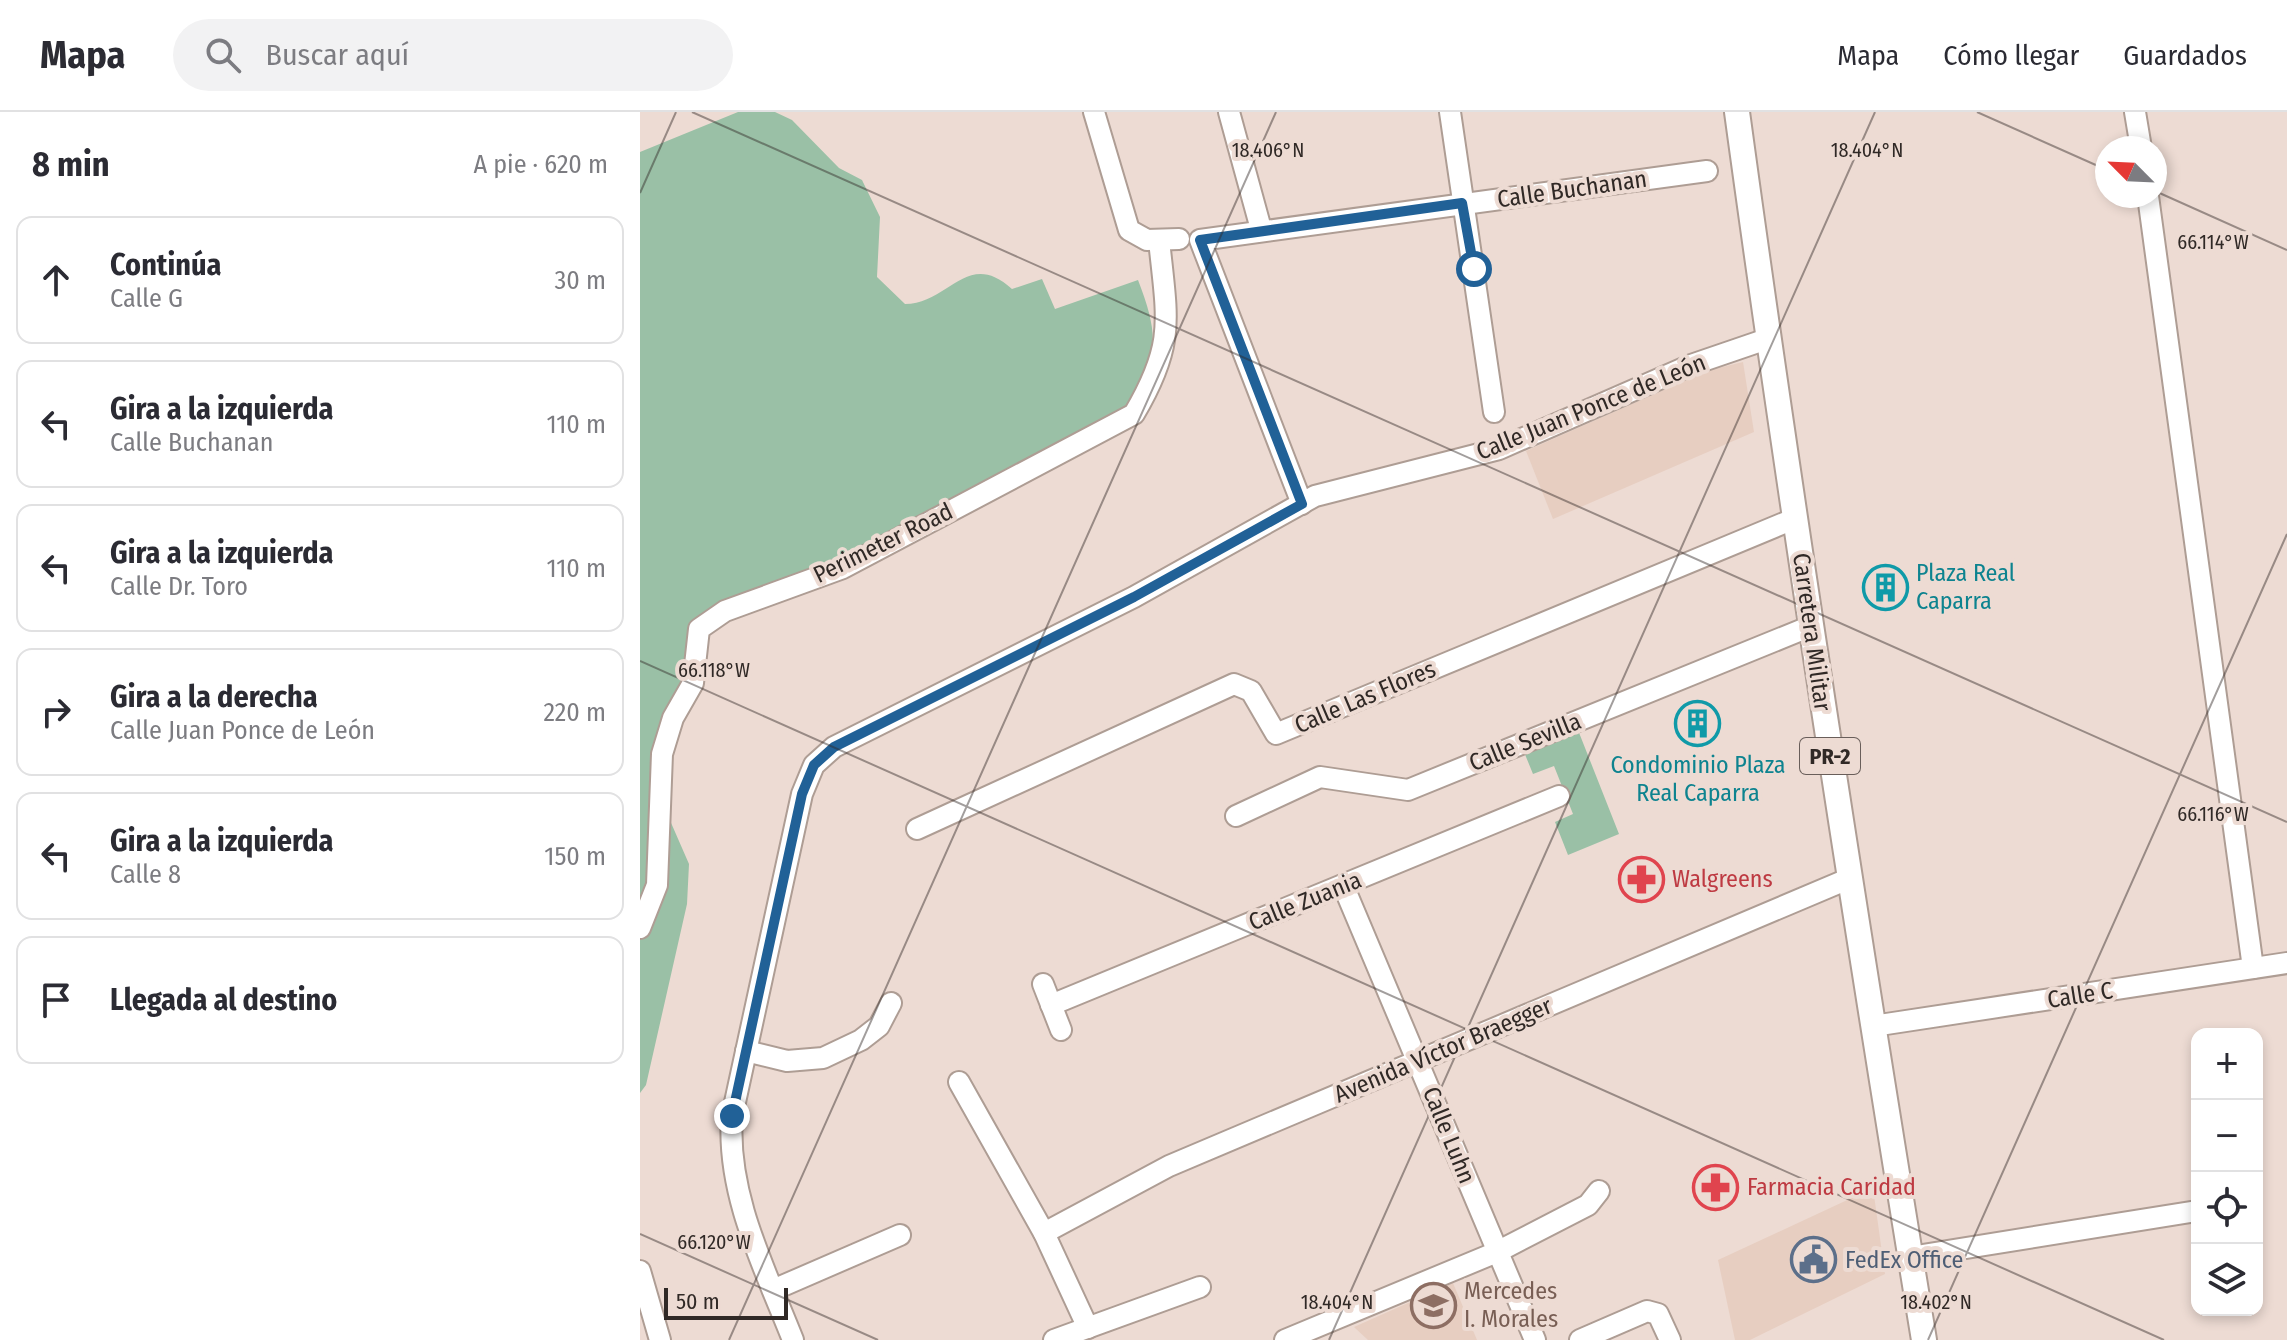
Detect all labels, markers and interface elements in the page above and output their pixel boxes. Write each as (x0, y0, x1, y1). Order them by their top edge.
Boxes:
search box (173, 19, 733, 91)
text: Mapa (40, 32, 125, 78)
icon: search (201, 33, 245, 77)
text: Buscar aquí (265, 37, 409, 73)
text: Mapa (1837, 39, 1899, 72)
text: Cómo llegar (1943, 39, 2079, 72)
text: Guardados (2123, 39, 2247, 72)
north arrow (2095, 136, 2167, 208)
text: 18.406°N (1232, 138, 1304, 162)
text: 18.404°N (1831, 138, 1903, 162)
text: 8 min (32, 144, 110, 185)
text: A pie · 620 m (473, 149, 608, 180)
street label: Calle Buchanan (1495, 165, 1649, 213)
text: 66.114°W (2177, 230, 2249, 254)
text: Continúa (110, 247, 221, 283)
route start (1456, 251, 1492, 287)
icon: ahead (34, 258, 78, 302)
text: 30 m (555, 265, 606, 296)
text: Calle G (110, 283, 183, 314)
street label: Calle Juan Ponce de León (1472, 348, 1710, 466)
text: Gira a la izquierda (110, 391, 333, 427)
icon: left (34, 402, 78, 446)
text: 110 m (546, 409, 606, 440)
text: Calle Buchanan (110, 427, 274, 458)
street label: Perimeter Road (809, 497, 957, 589)
text: Gira a la izquierda (110, 535, 333, 571)
icon: left (34, 546, 78, 590)
street label: Carretera Militar (1787, 551, 1837, 713)
text: 110 m (546, 553, 606, 584)
place label: Plaza Real Caparra (1916, 559, 2015, 615)
building icon: Plaza Real Caparra (1861, 563, 1909, 611)
text: Calle Dr. Toro (110, 571, 248, 602)
street label: Calle Las Flores (1290, 655, 1440, 739)
text: 66.118°W (678, 658, 750, 682)
text: Gira a la derecha (110, 679, 318, 715)
icon: right (34, 690, 78, 734)
text: 220 m (543, 697, 606, 728)
building icon: Condominio Plaza Real Caparra (1674, 699, 1722, 747)
street label: Calle Sevilla (1465, 707, 1585, 777)
text: Calle Juan Ponce de León (110, 715, 375, 746)
road number: PR-2 (1800, 738, 1860, 774)
place label: Condominio Plaza Real Caparra (1610, 751, 1786, 807)
text: 66.116°W (2177, 802, 2249, 826)
text: Gira a la izquierda (110, 823, 333, 859)
icon: left (34, 834, 78, 878)
text: 150 m (544, 841, 606, 872)
pharmacy icon: Walgreens (1617, 855, 1665, 903)
text: Calle 8 (110, 859, 181, 890)
place label: Walgreens (1672, 865, 1773, 893)
street label: Calle Zuania (1245, 866, 1365, 936)
street label: Calle C (2045, 976, 2115, 1014)
icon: arrive (34, 978, 78, 1022)
text: Llegada al destino (110, 982, 337, 1018)
street label: Avenida Víctor Braegger (1330, 991, 1557, 1109)
map controls (2191, 1028, 2263, 1316)
button: + (2191, 1028, 2263, 1100)
street label: Calle Luhn (1417, 1083, 1481, 1187)
route end (714, 1098, 750, 1134)
button: − (2191, 1100, 2263, 1172)
pharmacy icon: Farmacia Caridad (1692, 1163, 1740, 1211)
button: locate (2191, 1172, 2263, 1244)
place label: Farmacia Caridad (1747, 1173, 1916, 1201)
text: 66.120°W (677, 1230, 751, 1254)
public building icon: FedEx Office (1790, 1236, 1838, 1284)
button: layers (2191, 1244, 2263, 1316)
place label: FedEx Office (1845, 1246, 1963, 1274)
place label: Mercedes I. Morales (1464, 1277, 1558, 1333)
school or university icon: Mercedes I. Morales (1409, 1281, 1457, 1329)
scale bar (664, 1284, 788, 1320)
text: 50 m (676, 1288, 720, 1315)
text: 18.404°N (1301, 1290, 1373, 1314)
text: 18.402°N (1900, 1290, 1972, 1314)

